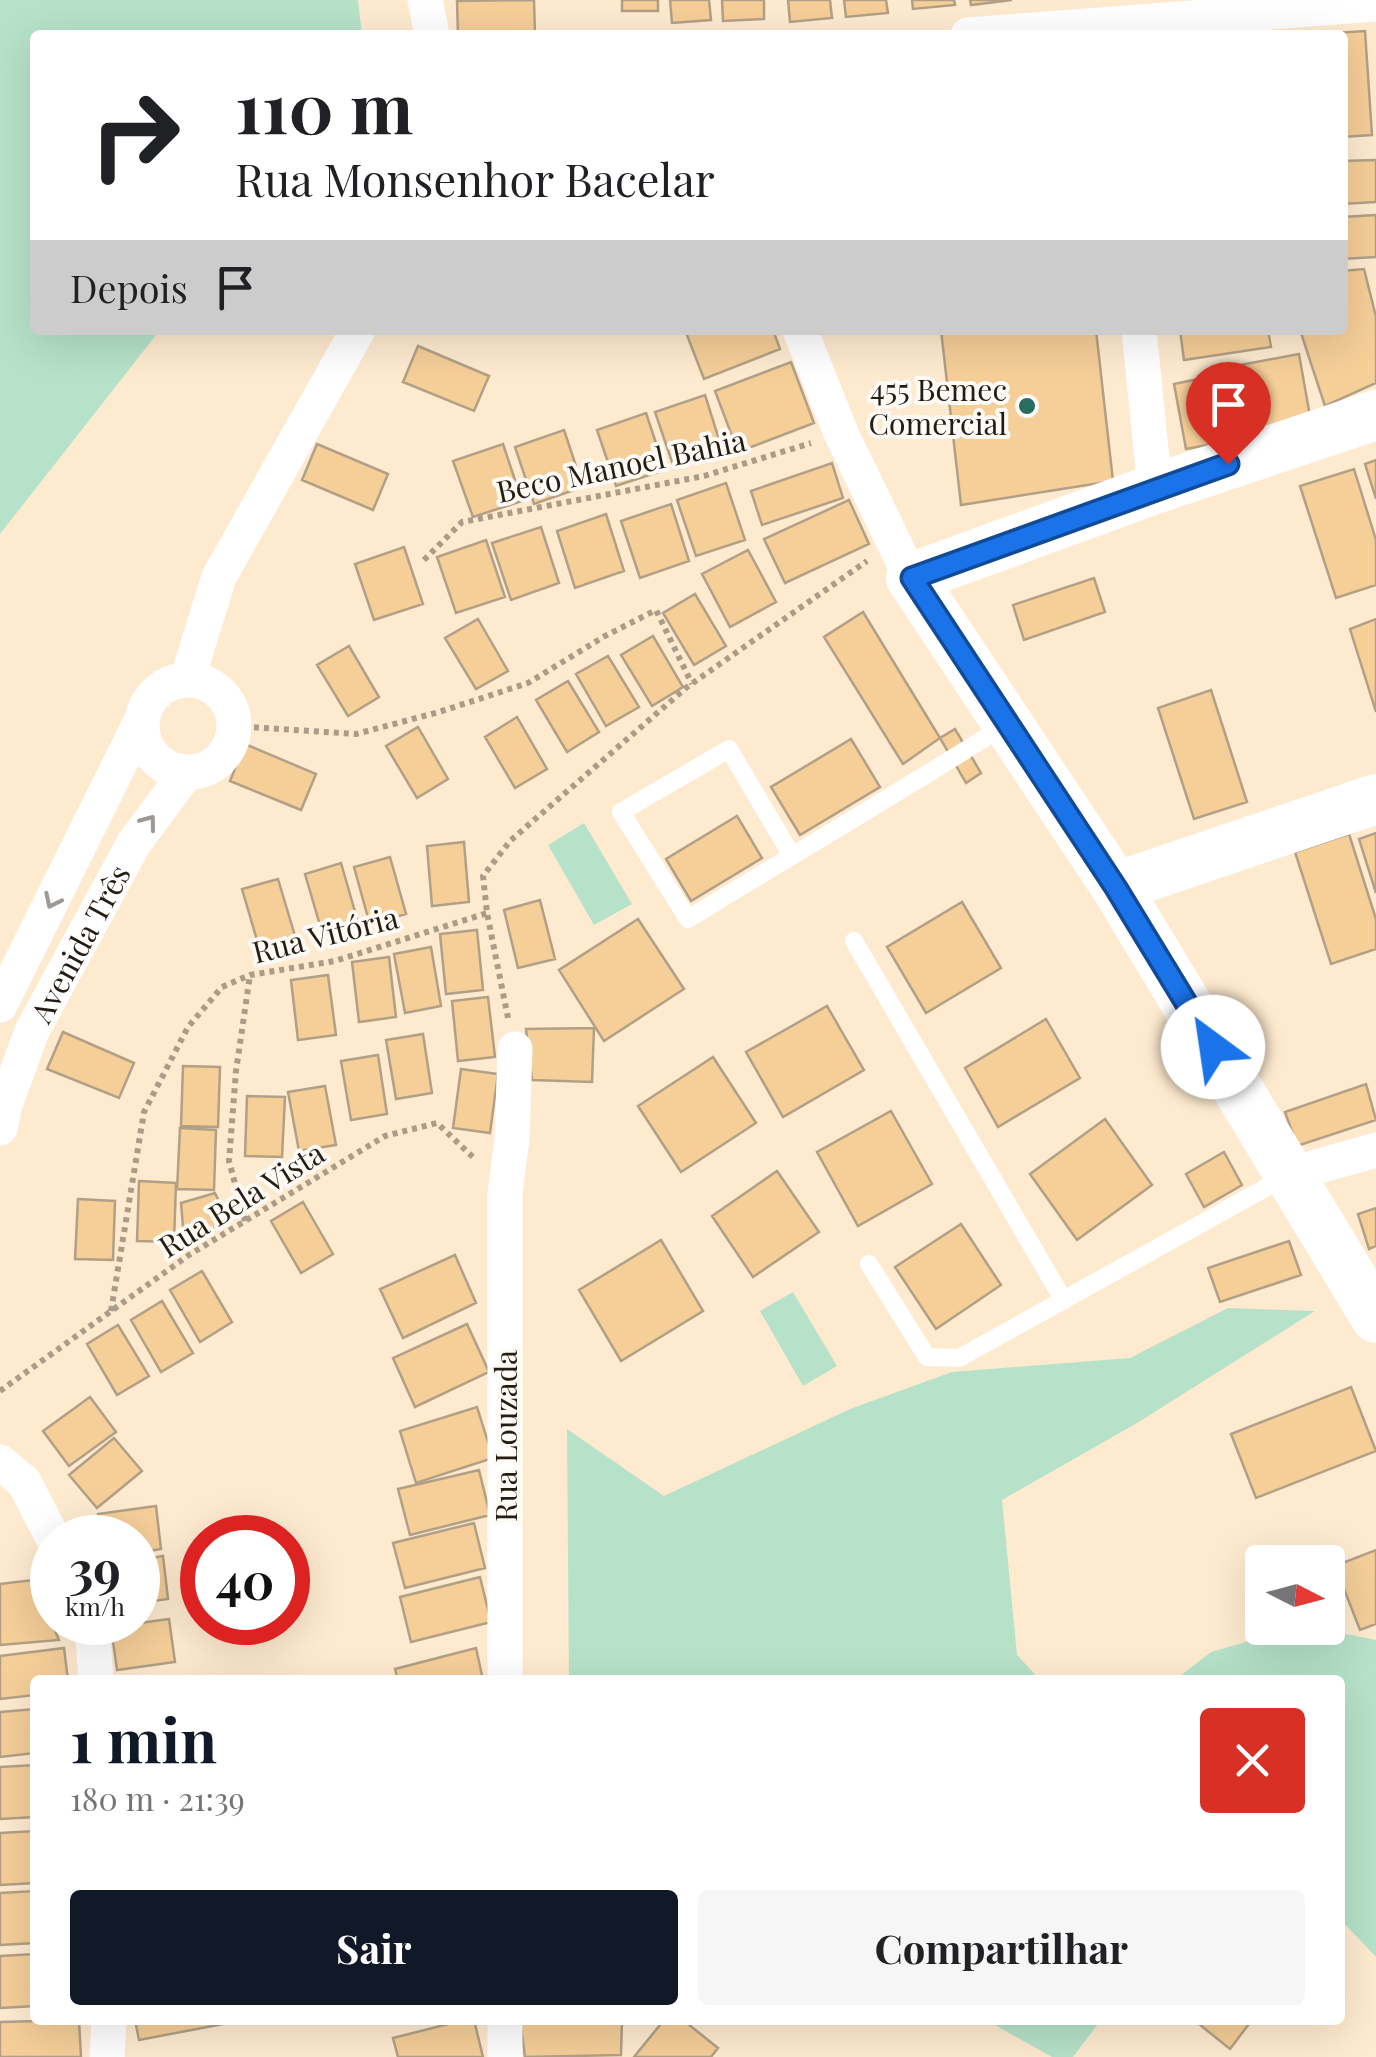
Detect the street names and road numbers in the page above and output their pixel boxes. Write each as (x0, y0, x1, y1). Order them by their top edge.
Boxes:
street label: Beco Manoel Bahia (493, 419, 749, 511)
street label: Avenida Três (20, 857, 139, 1030)
street label: Rua Vitória (248, 897, 402, 971)
street label: Rua Bela Vista (151, 1132, 331, 1266)
street label: Rua Louzada (485, 1350, 525, 1522)

